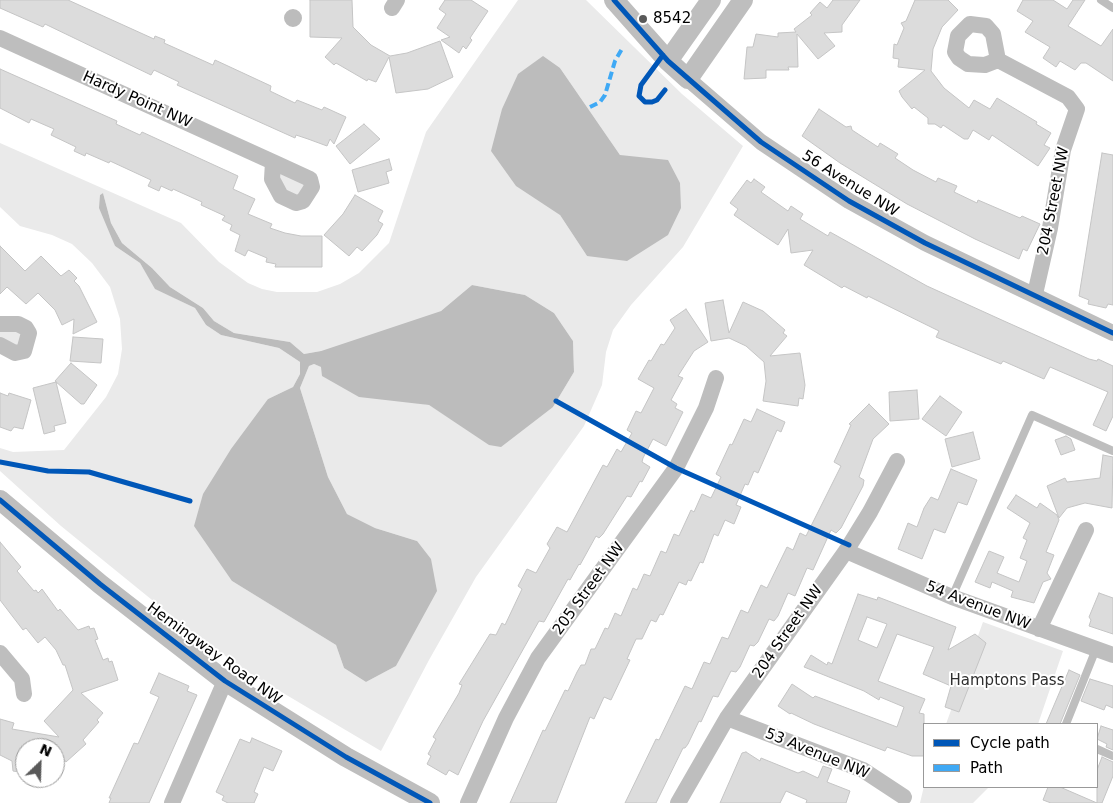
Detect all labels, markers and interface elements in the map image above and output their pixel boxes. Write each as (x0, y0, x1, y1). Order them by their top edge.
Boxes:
place label: 8542 (653, 10, 691, 28)
marker: 8542 (637, 13, 649, 25)
street label: Hardy Point NW (80, 68, 194, 132)
street label: 204 Street NW (1035, 145, 1073, 257)
street label: 56 Avenue NW (798, 147, 902, 221)
street label: 205 Street NW (549, 539, 629, 639)
street label: 54 Avenue NW (923, 578, 1033, 634)
street label: 204 Street NW (749, 582, 827, 682)
street label: Hemingway Road NW (143, 599, 285, 709)
park label: Hamptons Pass (950, 672, 1064, 690)
legend (923, 723, 1098, 788)
street label: 53 Avenue NW (762, 725, 872, 783)
text: Cycle path (970, 734, 1050, 752)
north arrow (15, 738, 65, 788)
text: N (37, 741, 54, 760)
text: Path (970, 759, 1003, 777)

